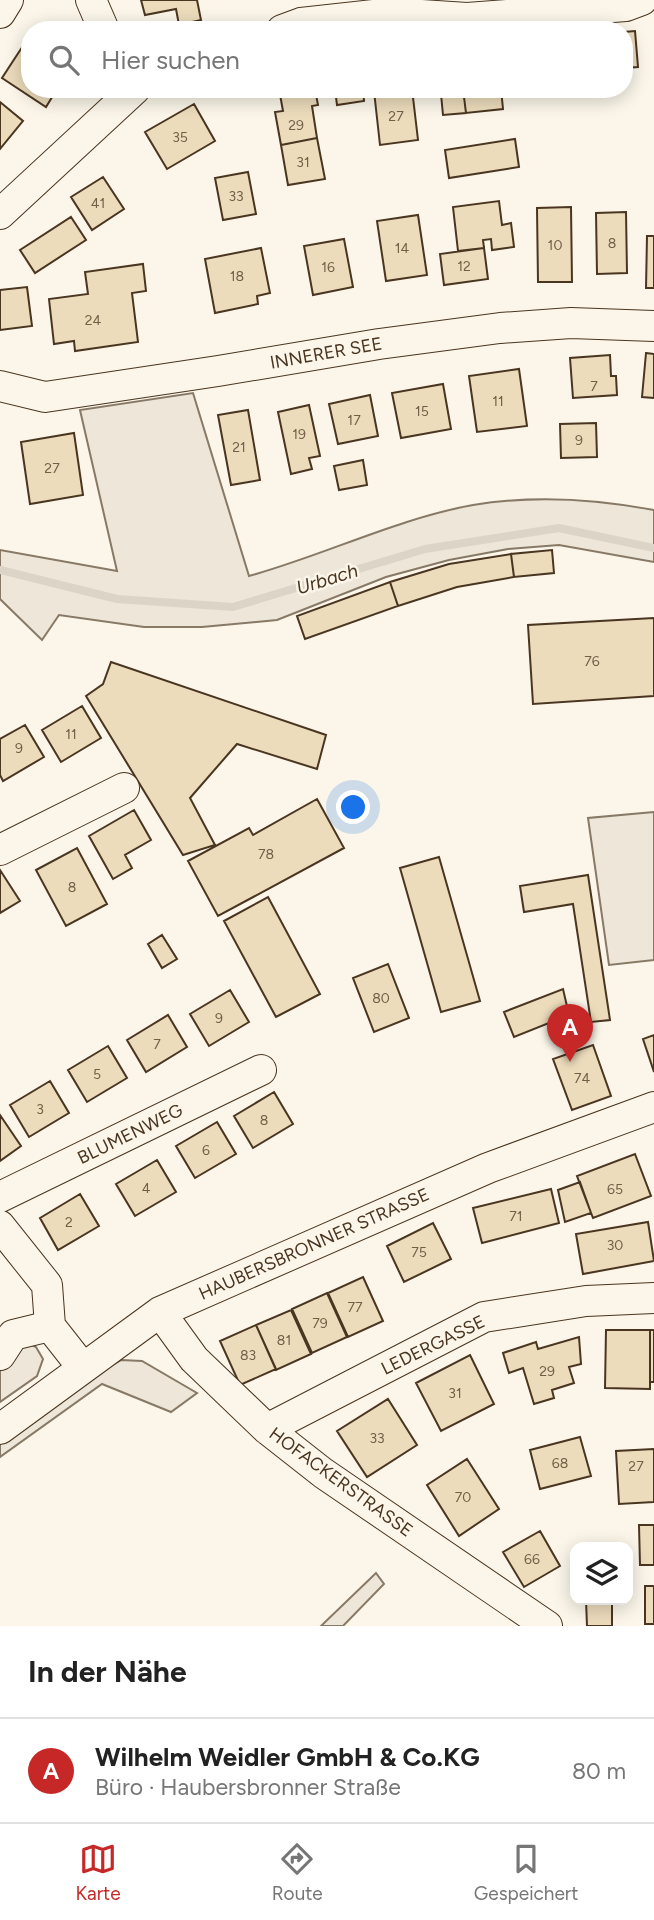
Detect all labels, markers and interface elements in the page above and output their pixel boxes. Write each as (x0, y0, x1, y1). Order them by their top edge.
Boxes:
search box (21, 21, 633, 98)
icon: search (45, 41, 83, 79)
text: Hier suchen (101, 44, 240, 76)
house number: 27 (388, 108, 404, 125)
house number: 29 (288, 117, 304, 134)
house number: 35 (172, 129, 188, 146)
house number: 31 (296, 154, 310, 171)
house number: 33 (228, 188, 244, 205)
house number: 41 (91, 195, 105, 212)
house number: 8 (608, 235, 616, 252)
house number: 10 (548, 237, 562, 254)
house number: 14 (395, 240, 410, 257)
house number: 12 (457, 258, 471, 275)
house number: 16 (321, 259, 335, 276)
house number: 18 (230, 268, 244, 285)
house number: 24 (85, 312, 102, 329)
street label: INNERER SEE (268, 332, 384, 374)
house number: 7 (590, 378, 598, 395)
house number: 11 (492, 393, 504, 410)
house number: 15 (415, 403, 429, 420)
house number: 17 (347, 412, 361, 429)
house number: 19 (292, 426, 306, 443)
house number: 9 (575, 432, 583, 449)
house number: 21 (232, 439, 246, 456)
house number: 27 (44, 460, 60, 477)
water label: Urbach (293, 559, 361, 599)
house number: 76 (584, 653, 600, 670)
house number: 11 (65, 726, 77, 743)
house number: 9 (15, 740, 23, 757)
your location (336, 790, 370, 824)
house number: 78 (258, 846, 274, 863)
house number: 8 (68, 879, 76, 896)
house number: 80 (372, 990, 390, 1007)
pin: A (547, 1004, 593, 1062)
house number: 9 (215, 1010, 223, 1027)
house number: 7 (153, 1036, 161, 1053)
house number: 5 (93, 1066, 101, 1083)
house number: 74 (574, 1070, 590, 1087)
street label: BLUMENWEG (74, 1099, 187, 1169)
house number: 3 (36, 1101, 44, 1118)
house number: 8 (260, 1112, 268, 1129)
house number: 6 (202, 1142, 210, 1159)
house number: 4 (142, 1180, 151, 1197)
house number: 65 (607, 1181, 623, 1198)
street label: HAUBERSBRONNER STRASSE (195, 1183, 433, 1305)
house number: 71 (509, 1208, 523, 1225)
house number: 2 (65, 1214, 73, 1231)
house number: 30 (607, 1237, 623, 1254)
house number: 75 (411, 1244, 427, 1261)
house number: 77 (347, 1299, 363, 1316)
street label: LEDERGASSE (377, 1310, 489, 1380)
house number: 79 (312, 1315, 328, 1332)
house number: 81 (277, 1332, 291, 1349)
house number: 83 (240, 1347, 256, 1364)
house number: 29 (539, 1363, 555, 1380)
house number: 31 (448, 1385, 462, 1402)
street label: HOFACKERSTRASSE (265, 1423, 417, 1541)
house number: 33 (369, 1430, 385, 1447)
house number: 68 (552, 1455, 568, 1472)
house number: 27 (628, 1458, 644, 1475)
house number: 70 (455, 1489, 471, 1506)
map controls (570, 1542, 633, 1605)
button: layers (570, 1542, 633, 1605)
house number: 66 (524, 1551, 540, 1568)
text: In der Nähe (28, 1653, 187, 1690)
text: Wilhelm Weidler GmbH & Co.KG (95, 1741, 480, 1773)
text: A (43, 1757, 59, 1785)
text: 80 m (572, 1757, 626, 1785)
text: Büro · Haubersbronner Straße (95, 1773, 401, 1801)
tab: Karte (76, 1840, 121, 1905)
tab: Route (272, 1840, 323, 1905)
tab: Gespeichert (474, 1840, 578, 1905)

